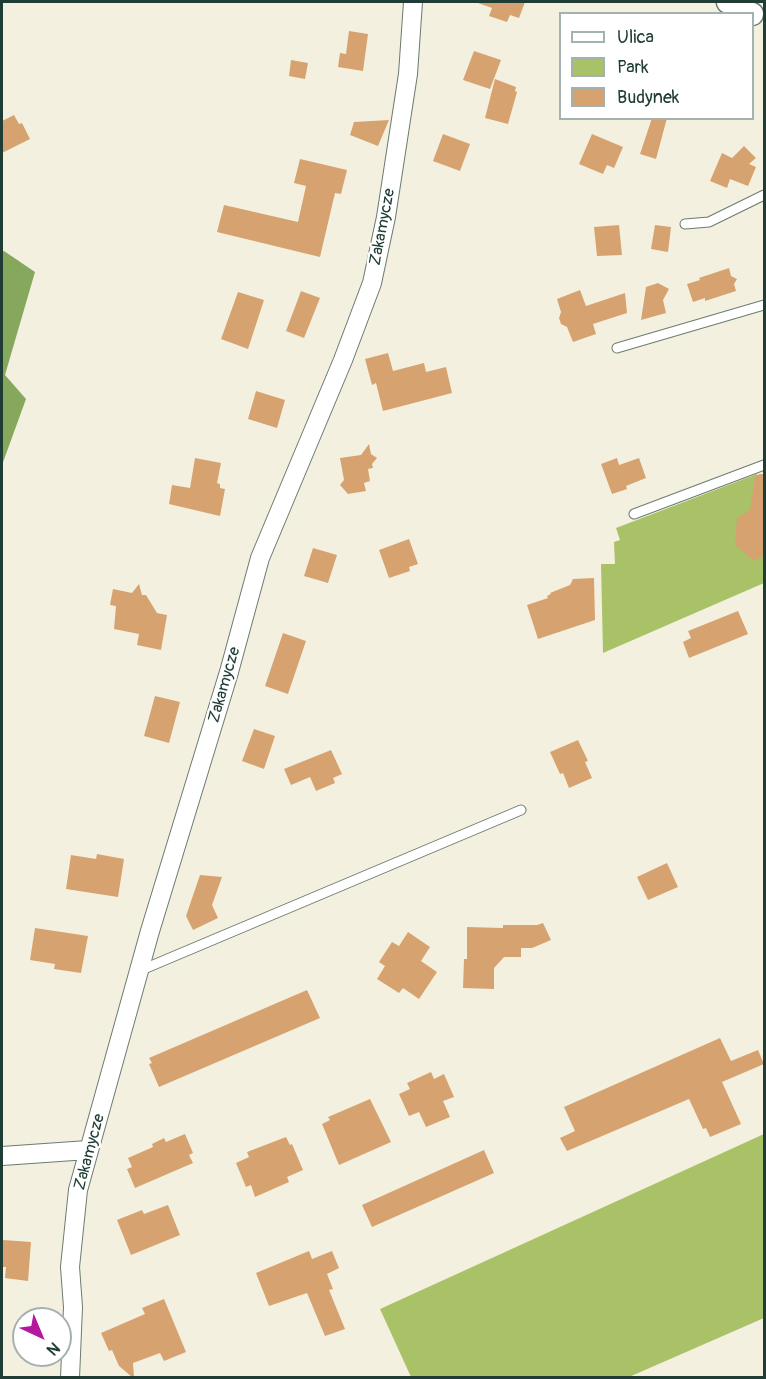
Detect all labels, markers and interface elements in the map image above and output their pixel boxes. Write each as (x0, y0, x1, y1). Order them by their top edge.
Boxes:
legend (559, 12, 754, 120)
text: Ulica (617, 26, 654, 49)
text: Park (617, 56, 649, 79)
text: Budynek (617, 86, 679, 109)
street label: Zakamycze (366, 187, 400, 267)
street label: Zakamycze (205, 645, 245, 725)
street label: Zakamycze (71, 1112, 109, 1192)
north arrow (12, 1307, 72, 1367)
text: N (42, 1338, 64, 1359)

